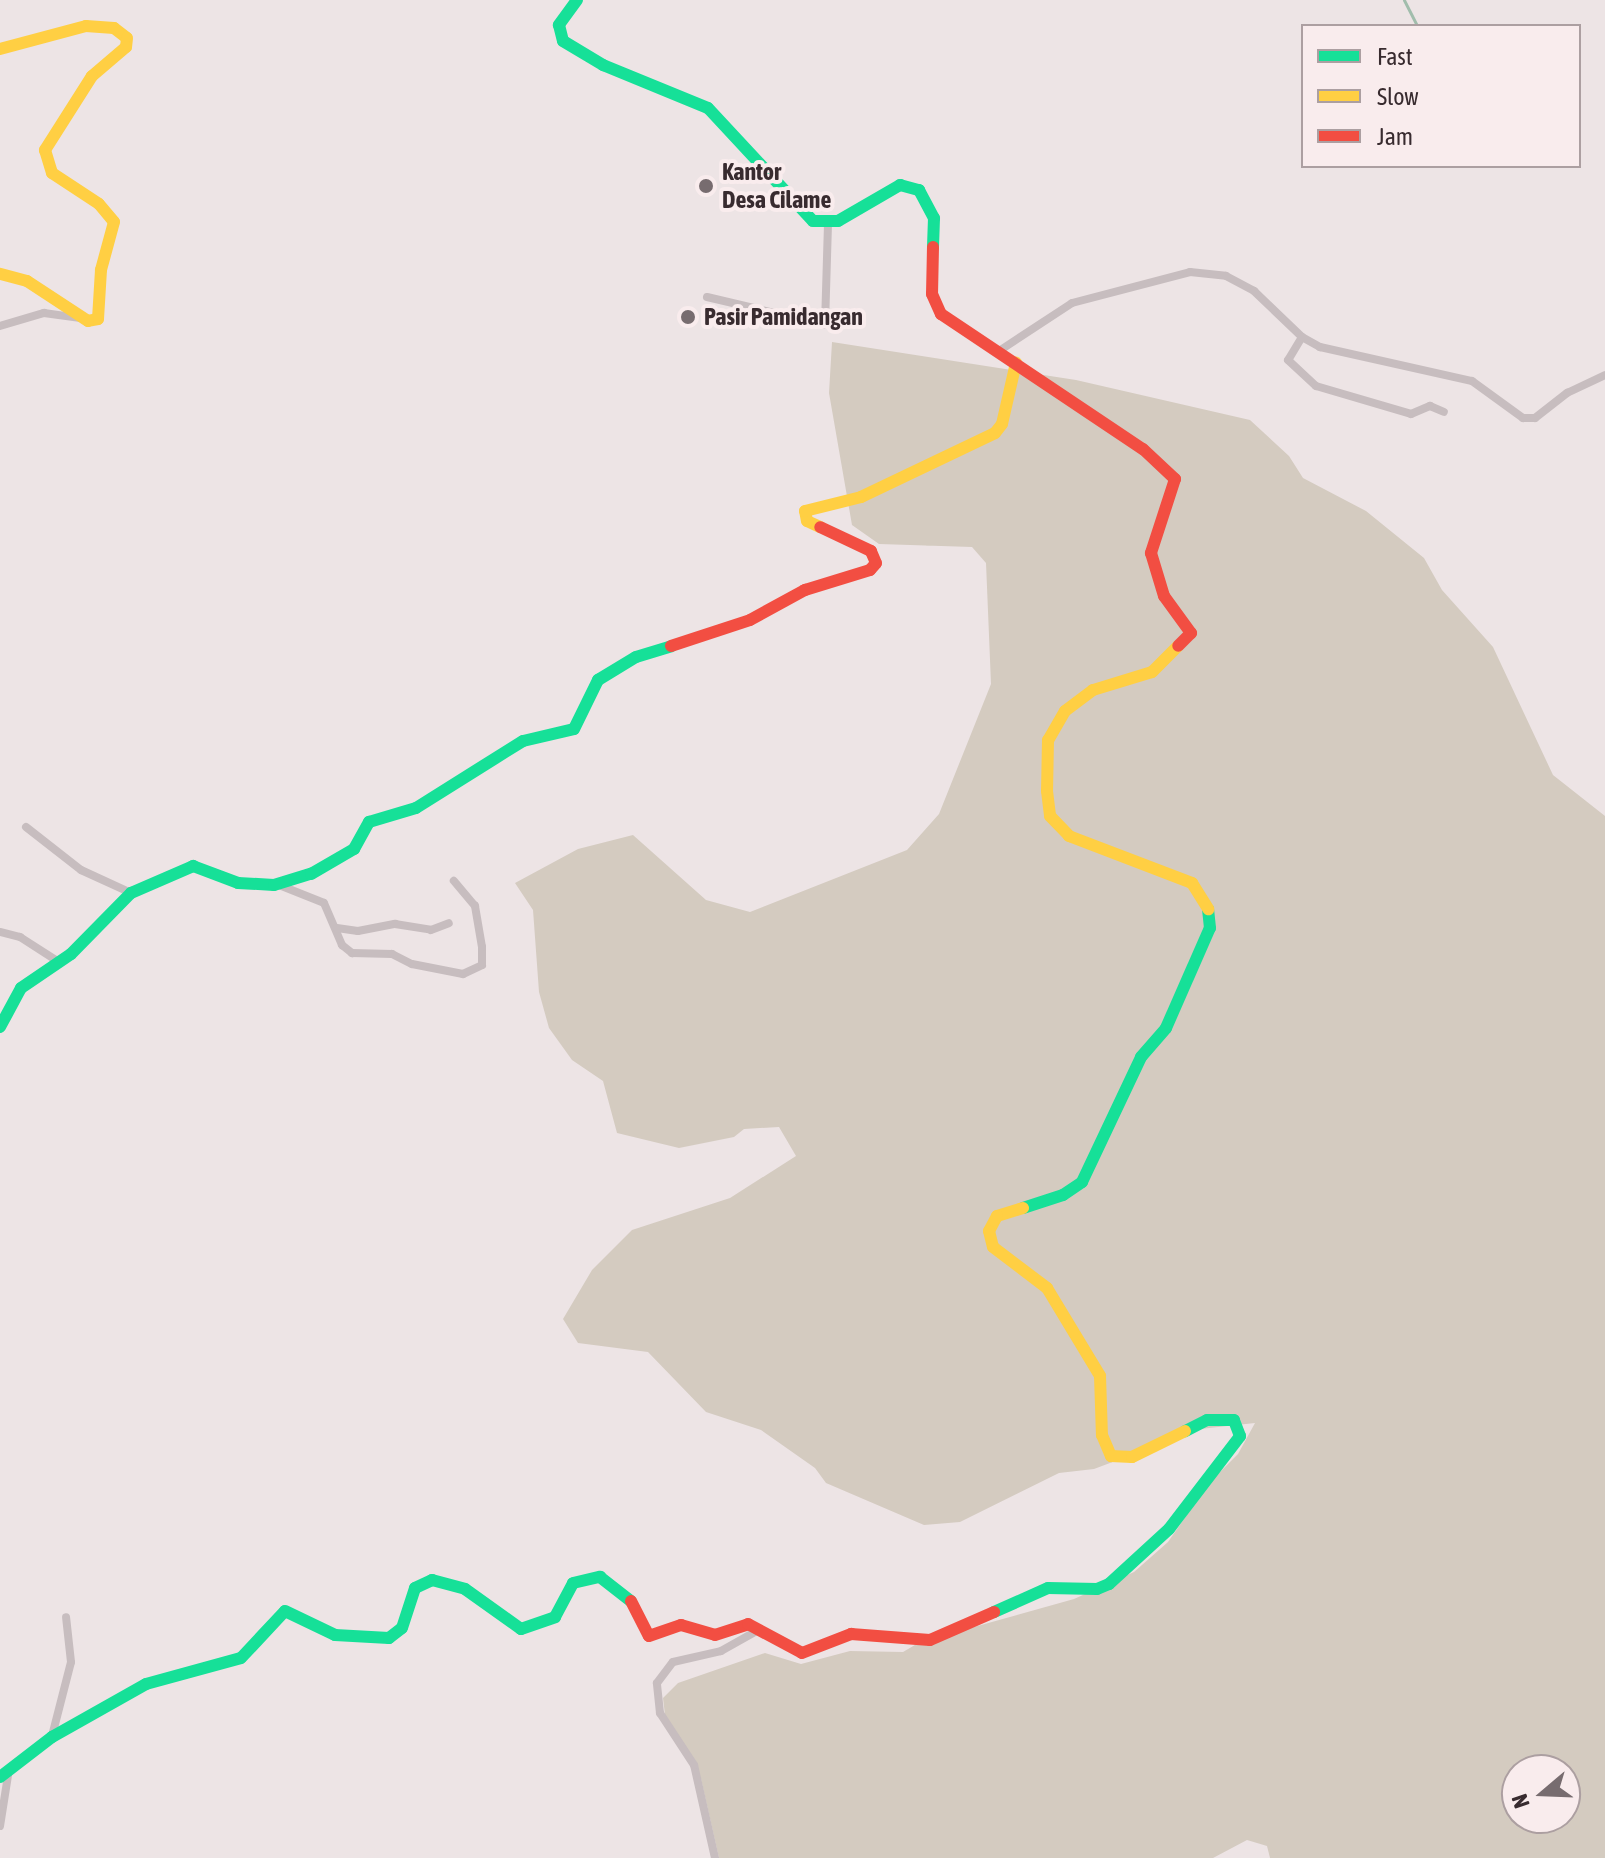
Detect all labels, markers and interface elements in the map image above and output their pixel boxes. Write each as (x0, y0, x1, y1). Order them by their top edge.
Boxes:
legend (1301, 24, 1581, 168)
text: Fast (1377, 43, 1413, 70)
text: Slow (1377, 83, 1419, 110)
text: Jam (1377, 123, 1413, 150)
place label: Kantor Desa Cilame (722, 158, 831, 214)
marker: Kantor Desa Cilame (697, 177, 715, 195)
place label: Pasir Pamidangan (704, 303, 863, 331)
marker: Pasir Pamidangan (679, 308, 697, 326)
north arrow (1501, 1754, 1581, 1834)
text: N (1506, 1791, 1535, 1812)

